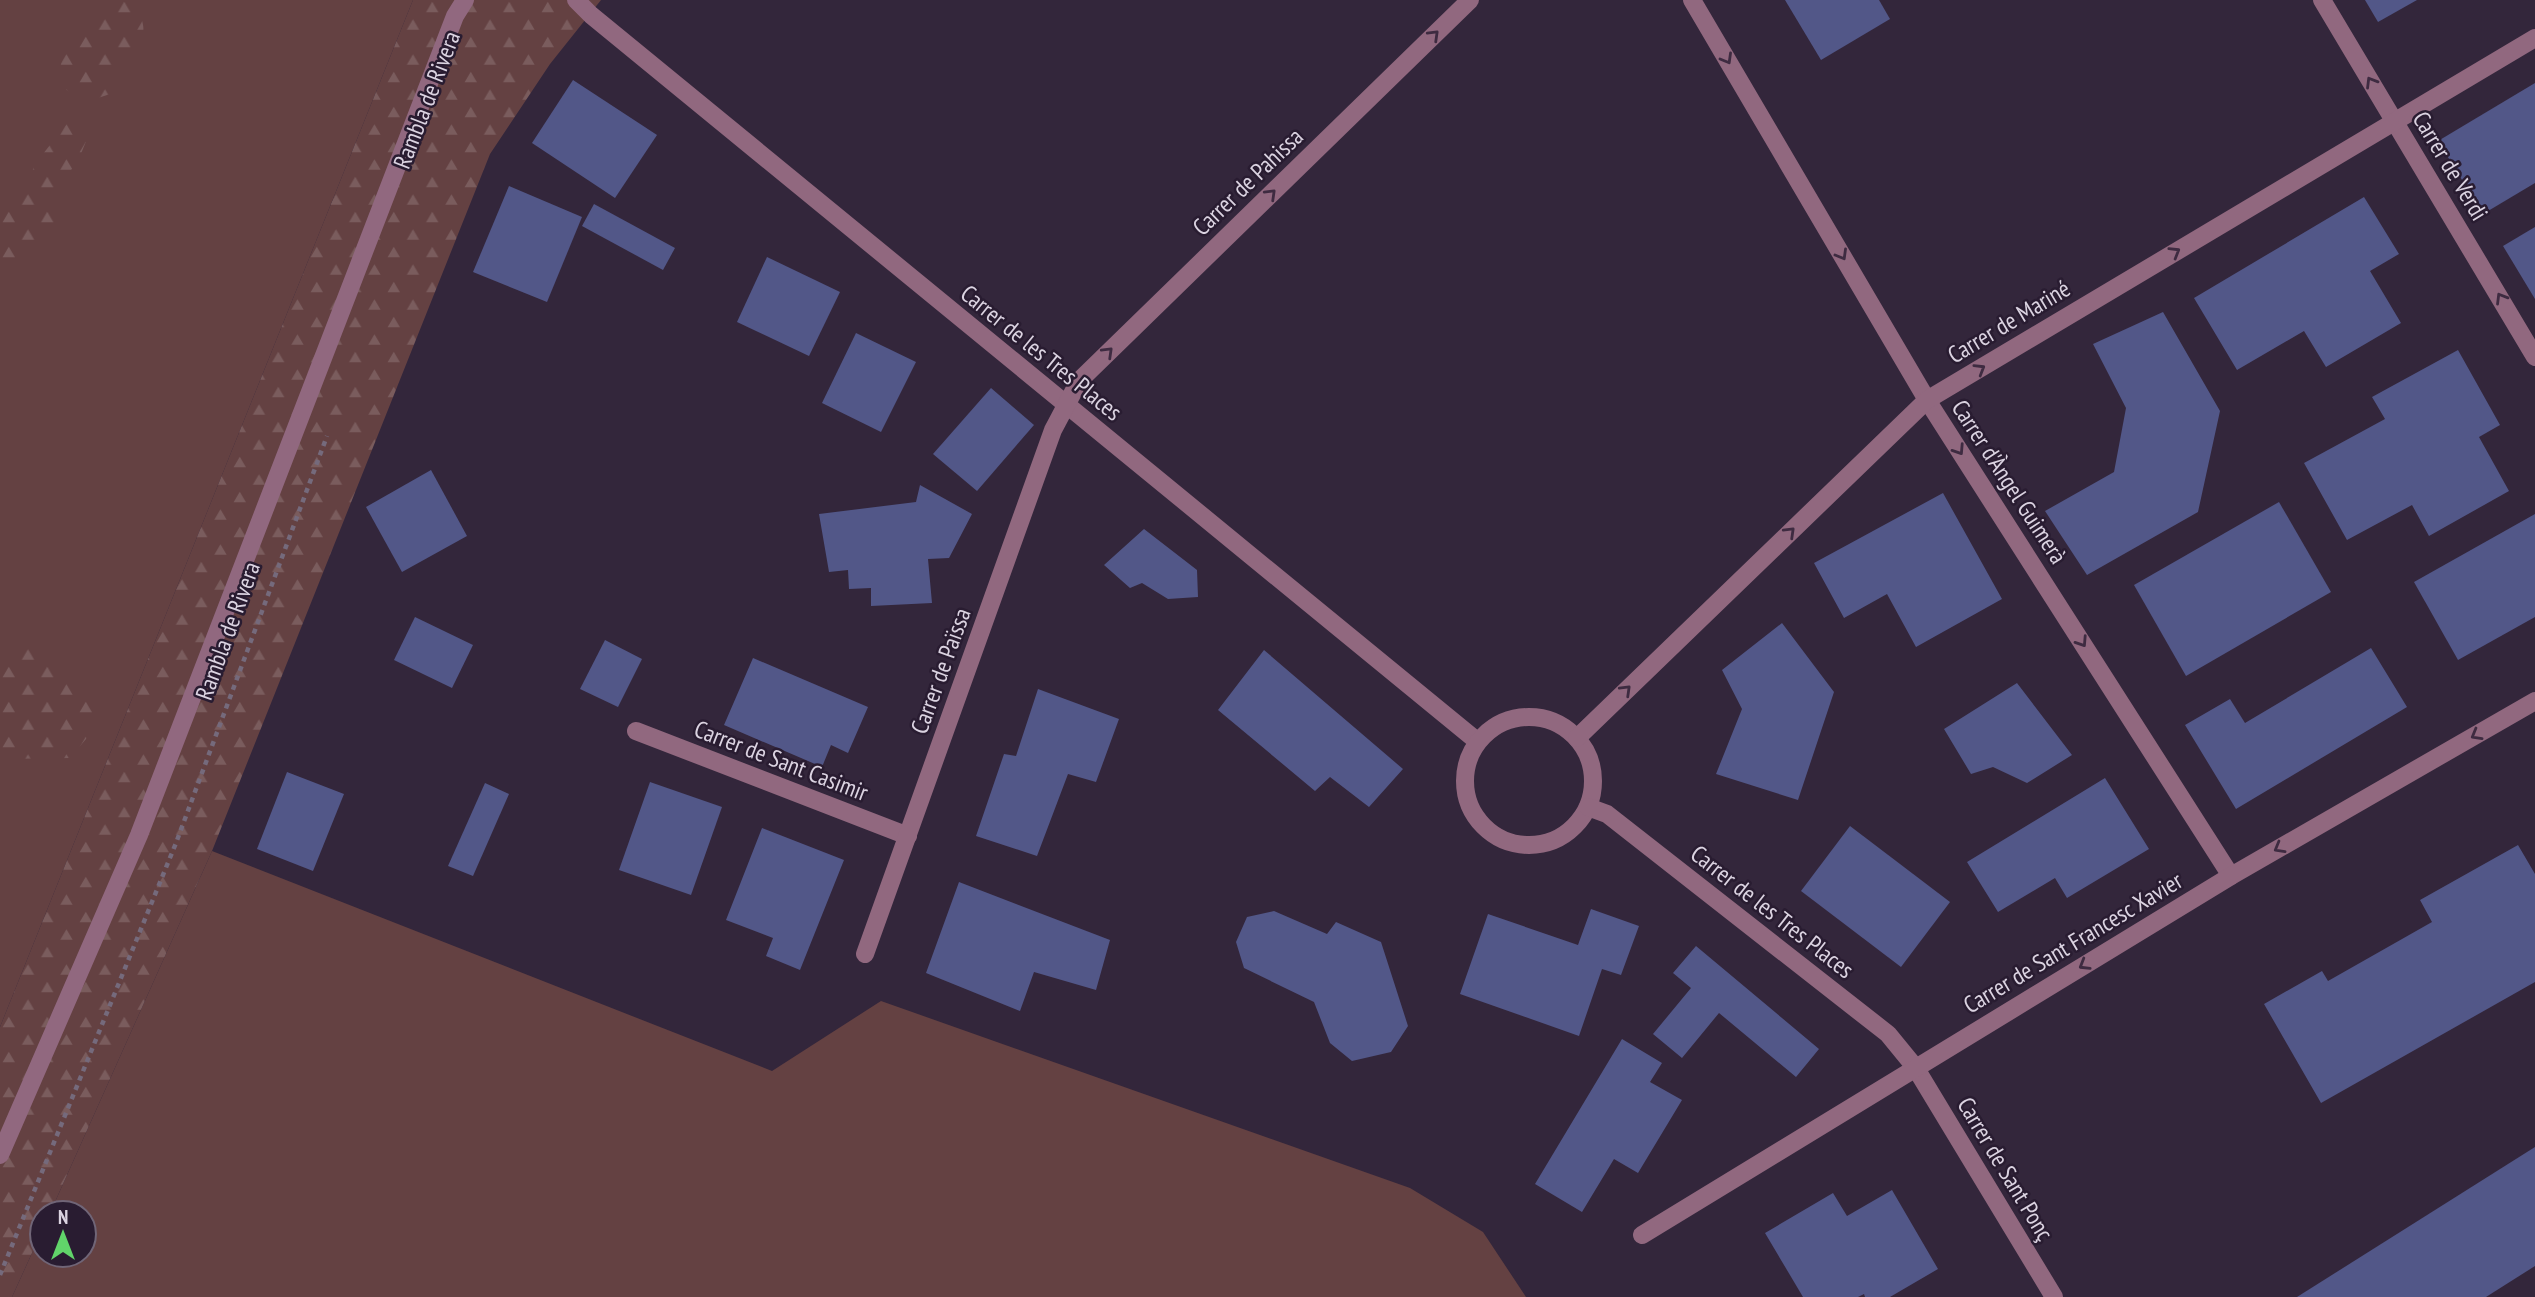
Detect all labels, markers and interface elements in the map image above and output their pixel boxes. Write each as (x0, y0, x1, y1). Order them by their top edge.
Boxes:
street label: Rambla de Rivera (386, 27, 467, 173)
one-way arrow (1426, 31, 1438, 43)
one-way arrow (1718, 51, 1731, 64)
one-way arrow (2367, 76, 2380, 89)
street label: Carrer de Verdi (2406, 106, 2495, 226)
street label: Carrer de Pahissa (1186, 121, 1309, 242)
one-way arrow (1263, 189, 1276, 202)
one-way arrow (2167, 247, 2180, 260)
one-way arrow (1834, 248, 1847, 260)
street label: Carrer de Mariné (1942, 273, 2076, 370)
street label: Carrer de les Tres Places (954, 278, 1128, 427)
one-way arrow (2496, 292, 2509, 305)
one-way arrow (1100, 348, 1113, 361)
one-way arrow (1972, 364, 1985, 377)
street label: Carrer d'Àngel Guimerà (1945, 394, 2074, 570)
one-way arrow (1951, 442, 1963, 455)
one-way arrow (1782, 528, 1795, 541)
street label: Rambla de Rivera (188, 557, 267, 704)
street label: Carrer de Païssa (904, 604, 978, 738)
one-way arrow (2073, 634, 2086, 647)
one-way arrow (1618, 686, 1631, 699)
street label: Carrer de Sant Casimir (690, 713, 873, 808)
one-way arrow (2470, 726, 2483, 739)
street label: Carrer de les Tres Places (1684, 838, 1860, 985)
one-way arrow (2273, 840, 2286, 853)
street label: Carrer de Sant Francesc Xavier (1958, 865, 2188, 1020)
one-way arrow (2078, 957, 2091, 970)
street label: Carrer de Sant Ponç (1950, 1091, 2061, 1247)
north arrow (28, 1199, 98, 1269)
text: N (58, 1205, 68, 1229)

